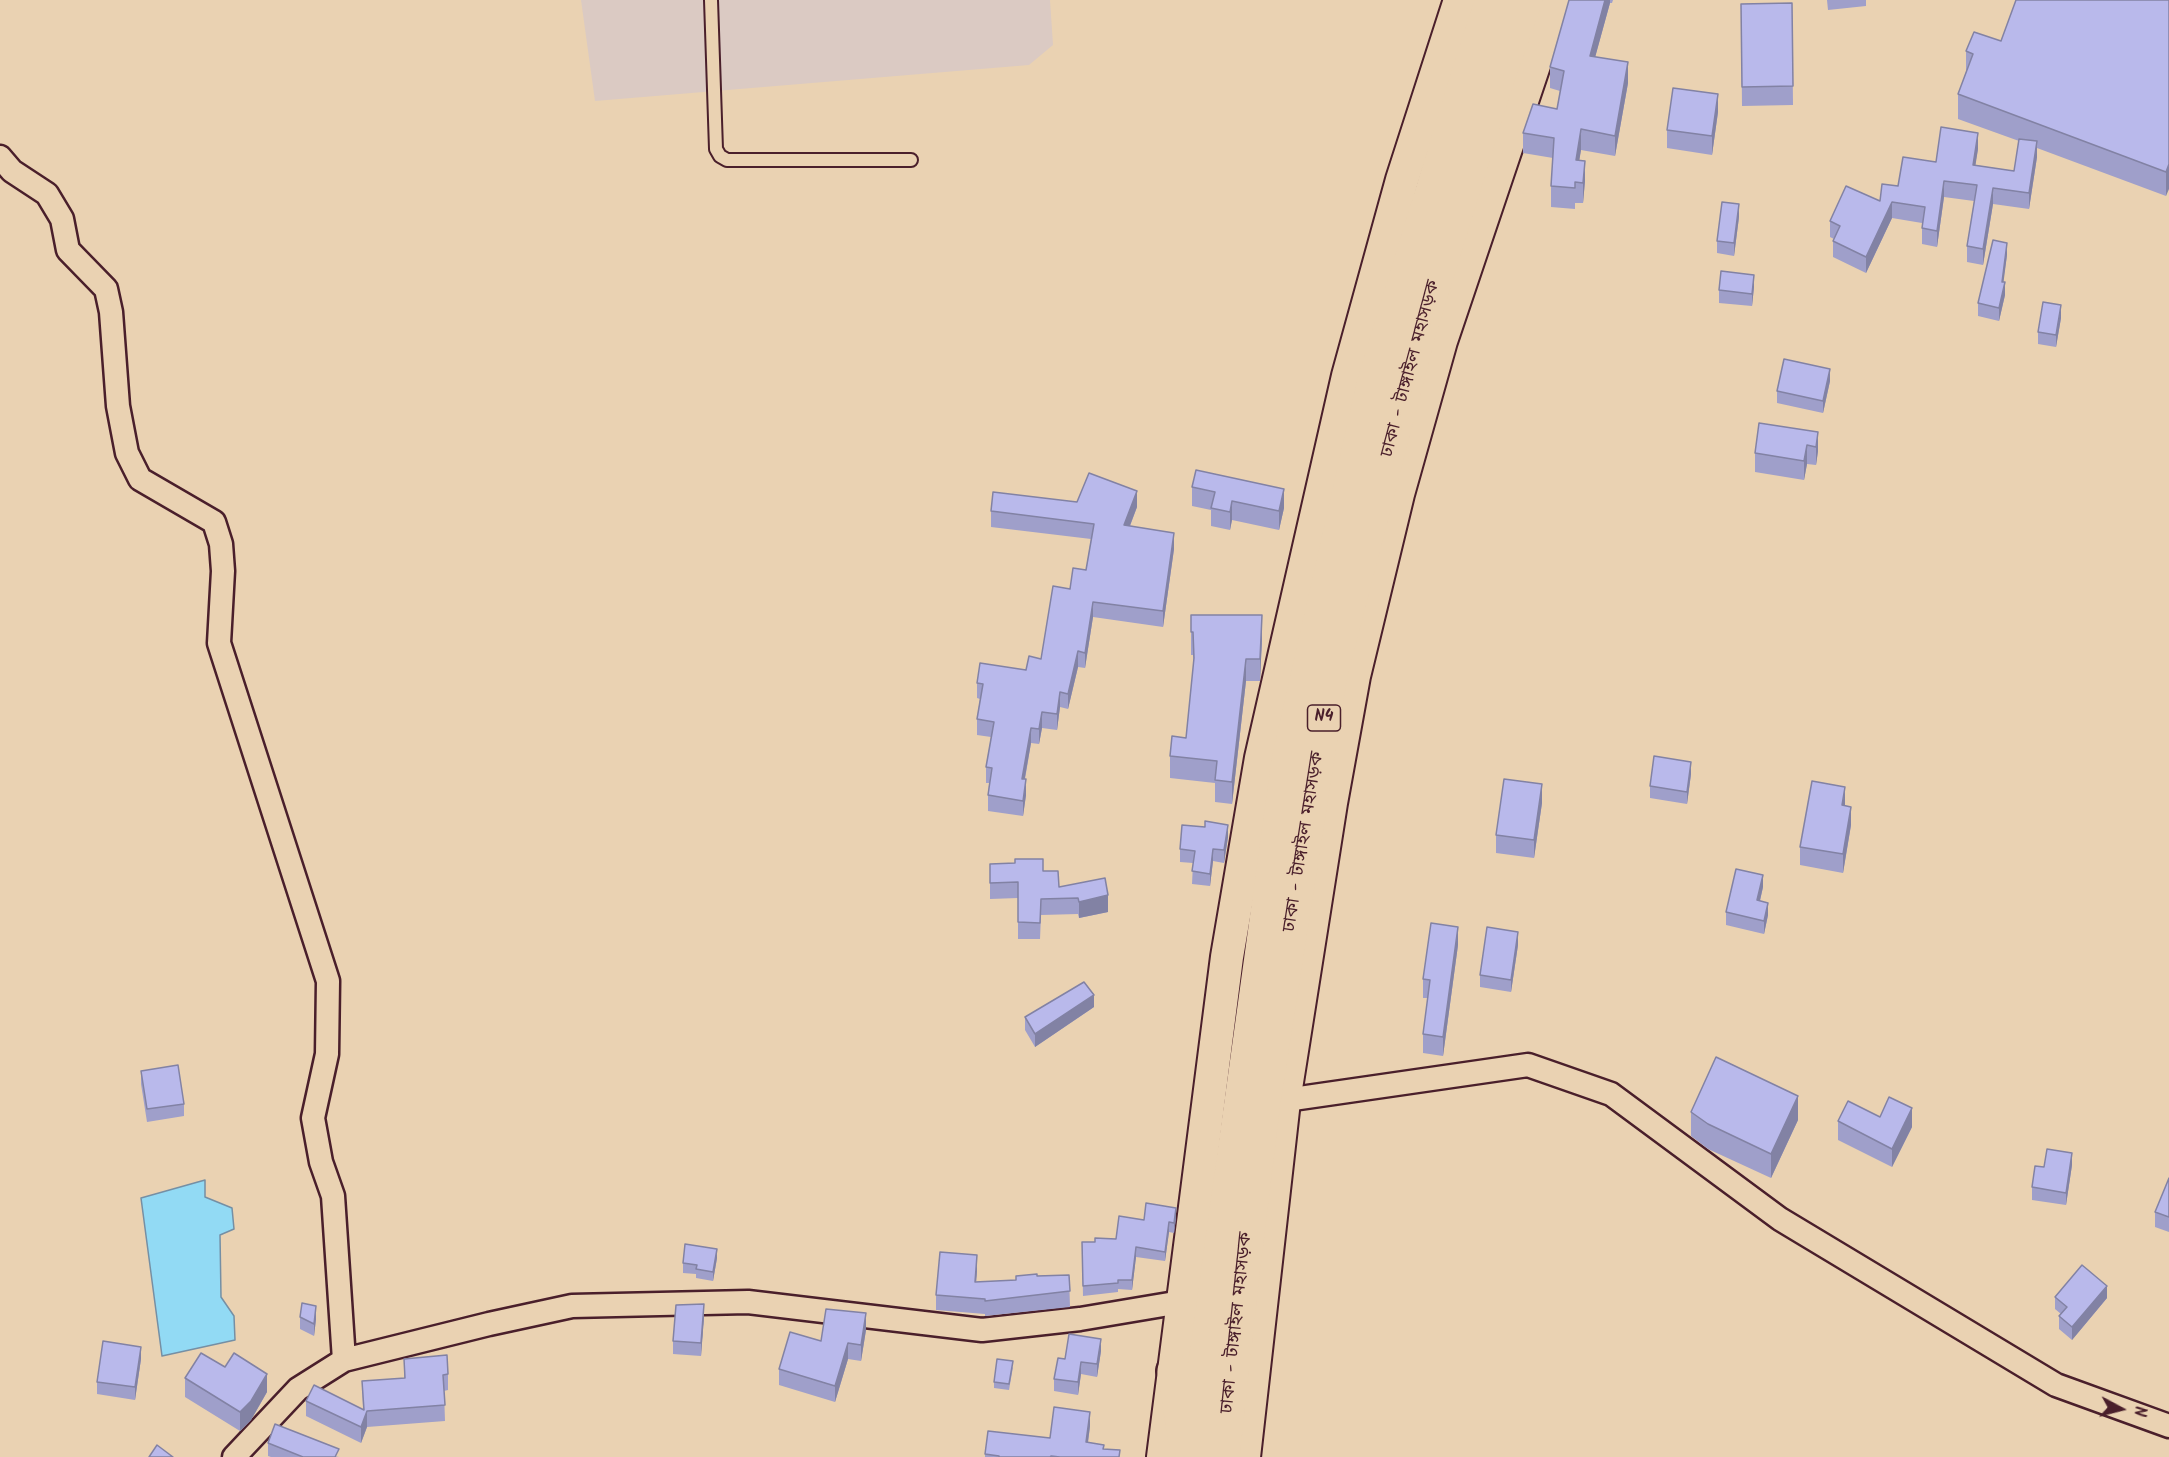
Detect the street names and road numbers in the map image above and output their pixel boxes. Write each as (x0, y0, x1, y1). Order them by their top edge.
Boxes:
street label: ঢাকা - টাঙ্গাইল মহাসড়ক (1378, 278, 1446, 460)
road number: N4 (1308, 705, 1340, 731)
street label: ঢাকা - টাঙ্গাইল মহাসড়ক (1280, 750, 1330, 934)
street label: ঢাকা - টাঙ্গাইল মহাসড়ক (1218, 1231, 1258, 1415)

